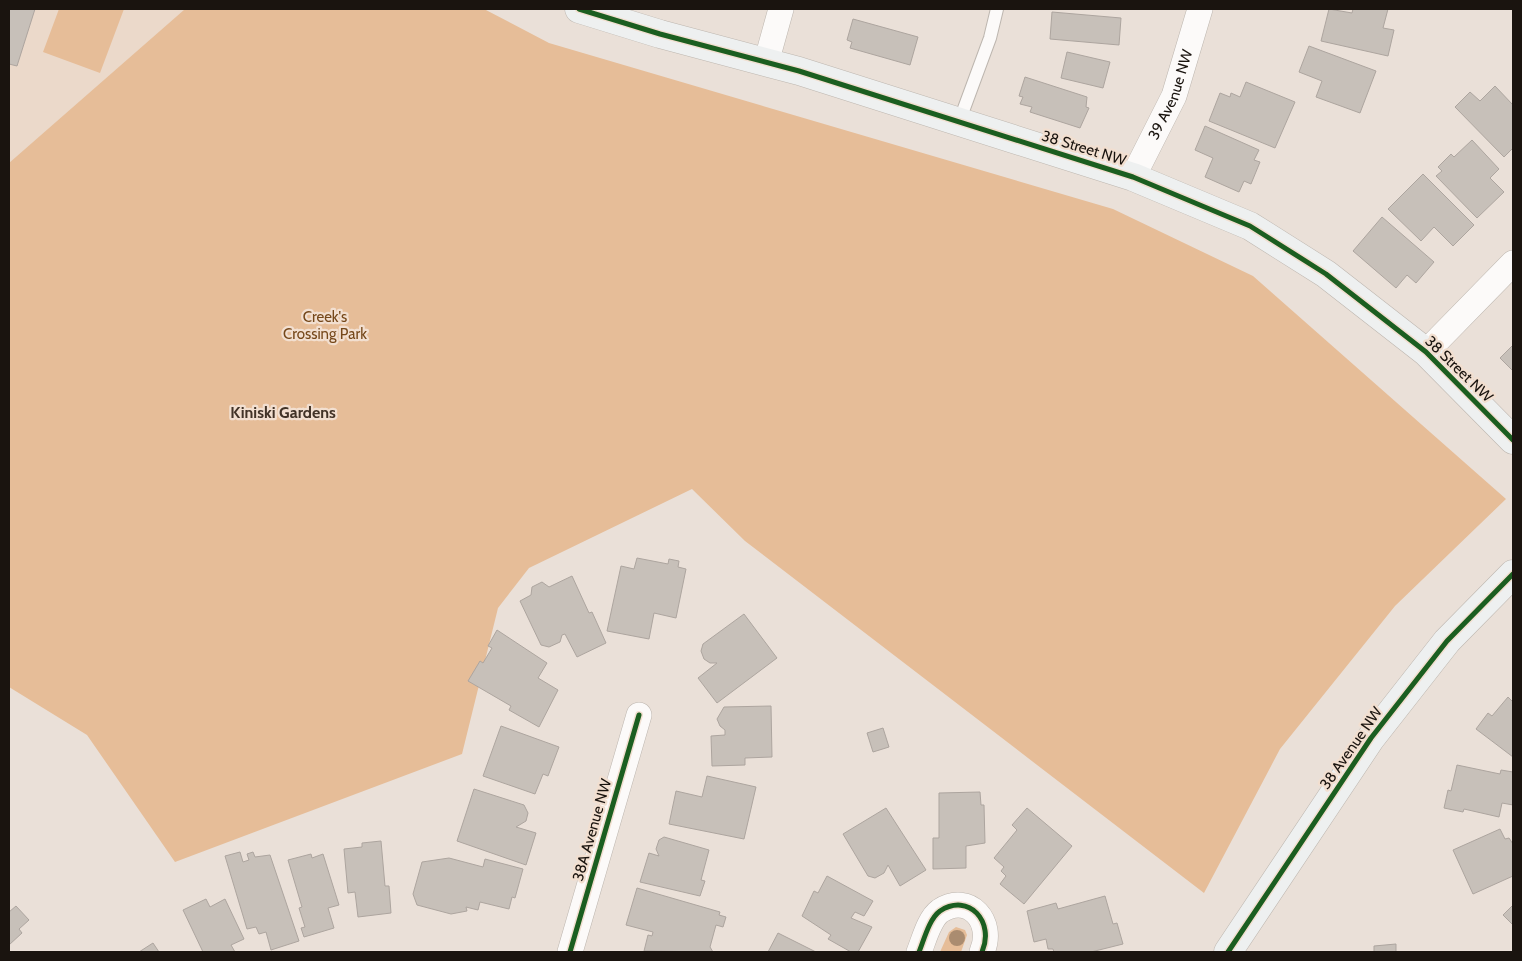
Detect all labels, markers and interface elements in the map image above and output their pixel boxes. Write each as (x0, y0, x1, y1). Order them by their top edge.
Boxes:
street label: 39 Avenue NW (1144, 47, 1197, 143)
street label: 38 Street NW (1040, 127, 1129, 170)
park label: Creek's Crossing Park (283, 308, 367, 343)
street label: 38 Street NW (1421, 332, 1497, 406)
district label: Kiniski Gardens (230, 403, 336, 422)
street label: 38 Avenue NW (1316, 703, 1386, 793)
street label: 38A Avenue NW (569, 776, 615, 883)

